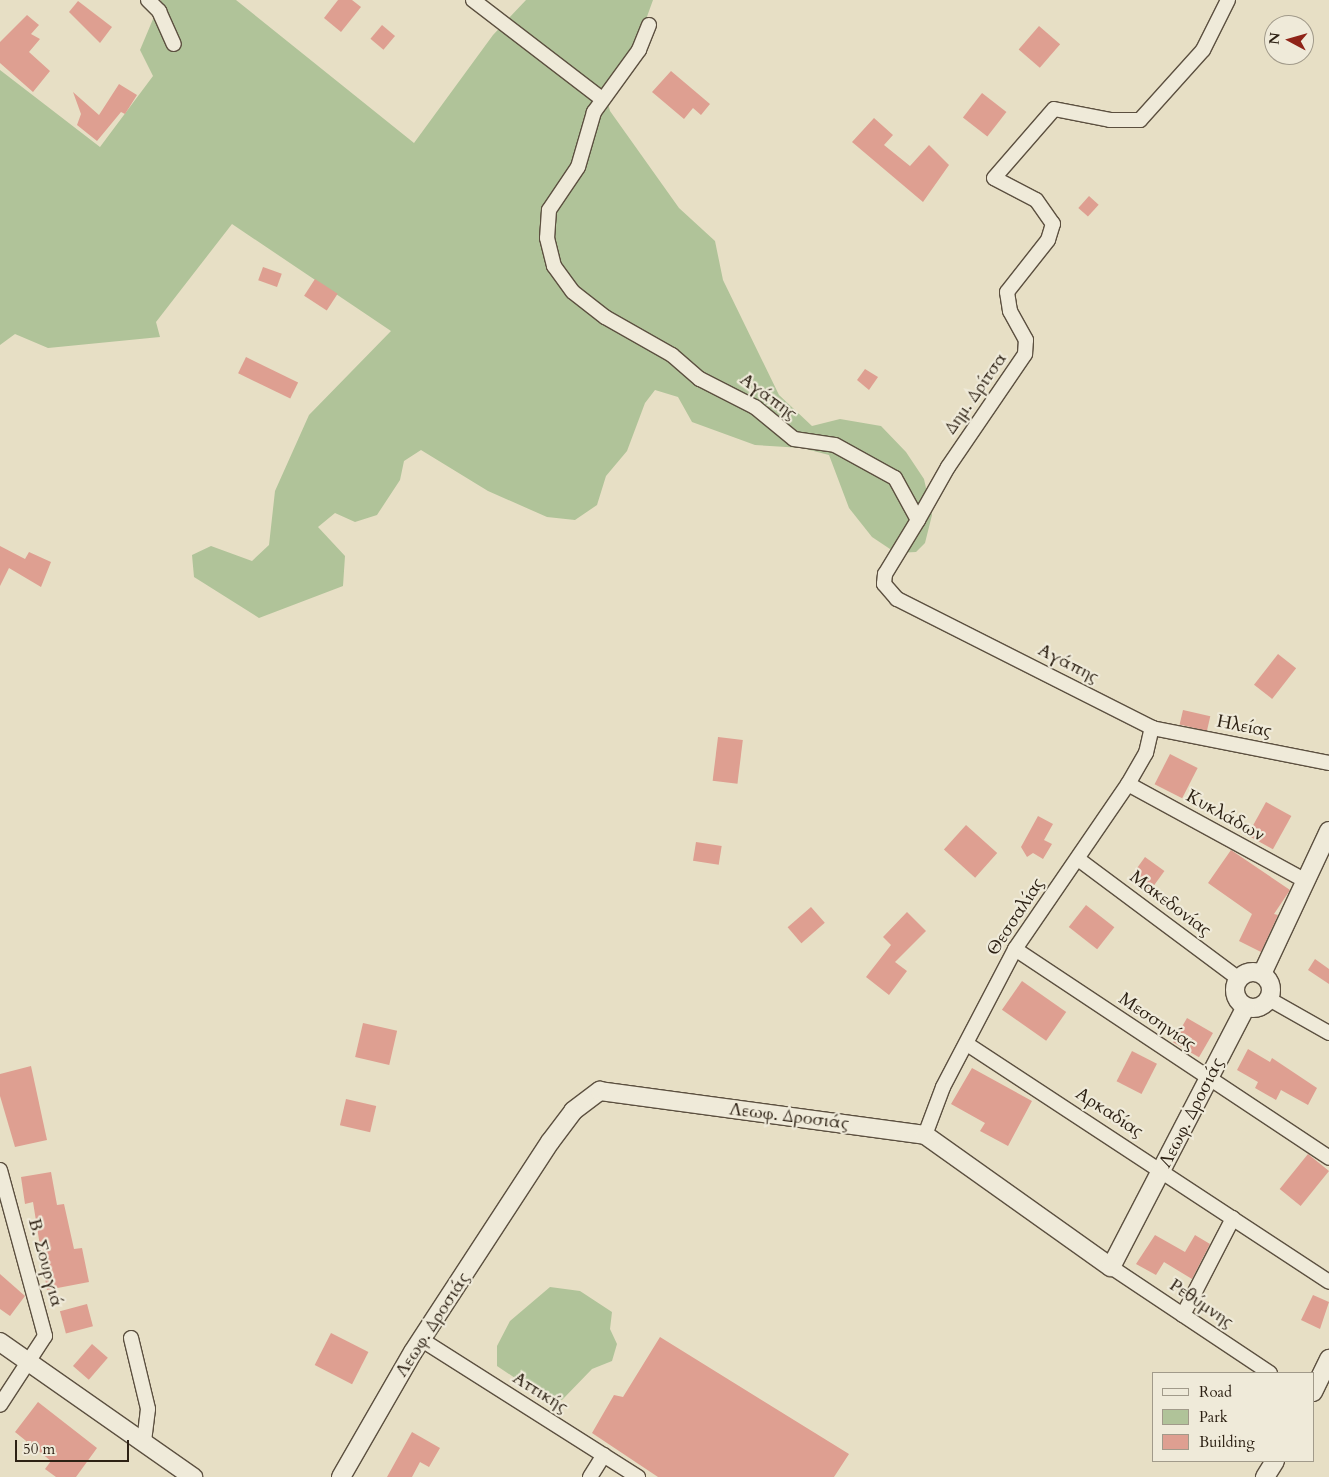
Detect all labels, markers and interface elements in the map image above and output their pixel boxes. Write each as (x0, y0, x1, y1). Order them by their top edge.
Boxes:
north arrow (1264, 15, 1314, 65)
text: N (1264, 31, 1285, 46)
street label: Δημ. Δρίτσα (940, 349, 1012, 439)
street label: Αγάπης (735, 369, 801, 425)
street label: Αγάπης (1034, 640, 1102, 688)
street label: Ηλείας (1215, 711, 1273, 743)
street label: Κυκλάδων (1182, 786, 1268, 846)
street label: Μακεδονίας (1125, 866, 1215, 942)
street label: Θεσσαλίας (983, 874, 1049, 960)
street label: Μεσσηνίας (1114, 988, 1200, 1056)
street label: Λεωφ. Δροσιάς (1155, 1054, 1229, 1172)
street label: Αρκαδίας (1071, 1083, 1147, 1143)
street label: Λεωφ. Δροσιάς (728, 1099, 850, 1135)
street label: Β. Σουργιά (23, 1216, 67, 1310)
street label: Λεωφ. Δροσιάς (391, 1269, 475, 1381)
street label: Ρεθύμνης (1165, 1275, 1237, 1333)
street label: Αττικής (508, 1368, 572, 1418)
legend (1152, 1372, 1314, 1462)
text: Road (1199, 1382, 1232, 1402)
text: Park (1199, 1407, 1228, 1427)
scale bar (18, 1430, 131, 1462)
text: Building (1199, 1432, 1255, 1452)
text: 50 m (23, 1439, 55, 1459)

